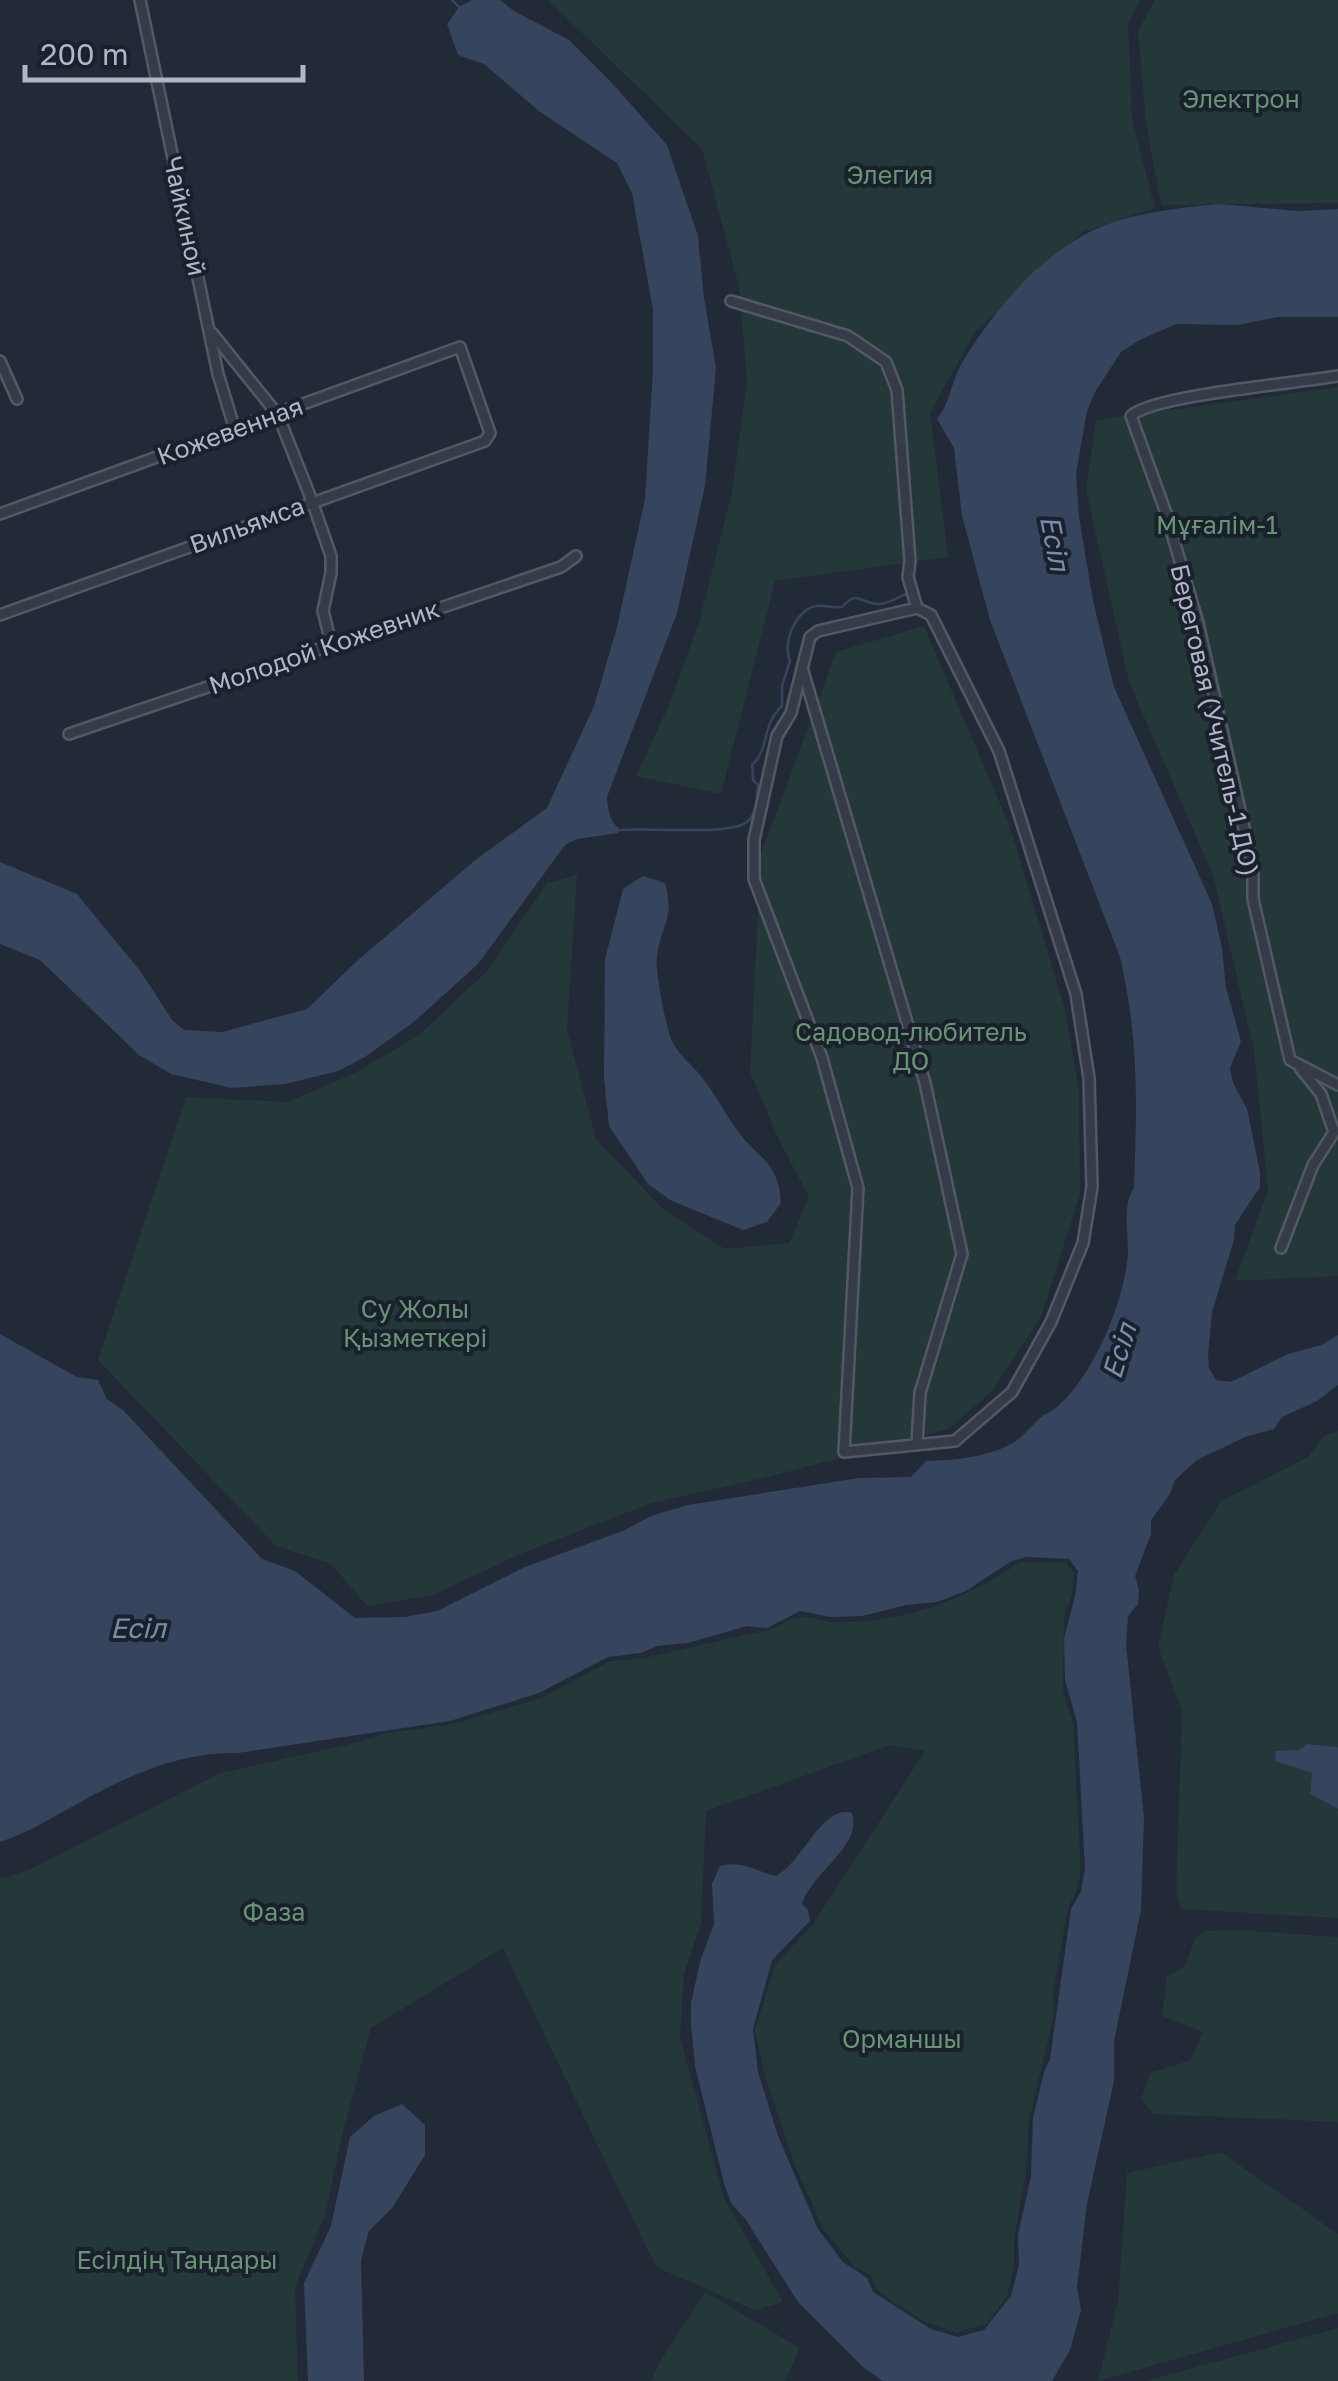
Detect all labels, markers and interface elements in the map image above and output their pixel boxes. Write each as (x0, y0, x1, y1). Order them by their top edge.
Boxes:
scale bar (25, 20, 302, 82)
text: 200 m (40, 36, 129, 72)
park label: Электрон (1182, 83, 1300, 114)
street label: Чайкиной (158, 153, 213, 278)
park label: Элегия (847, 159, 933, 190)
street label: Кожевенная (153, 390, 307, 471)
street label: Вильямса (185, 489, 308, 560)
park label: Мұғалім-1 (1156, 509, 1278, 540)
water label: Есіл (1034, 512, 1077, 575)
street label: Береговая (Учитель-1 ДО) (1164, 561, 1266, 879)
street label: Молодой Кожевник (204, 593, 443, 701)
park label: Садовод-любитель ДО (795, 1016, 1027, 1076)
park label: Су Жолы Қызметкері (343, 1293, 487, 1353)
water label: Есіл (1095, 1318, 1143, 1382)
water label: Есіл (110, 1611, 168, 1644)
park label: Фаза (243, 1896, 305, 1927)
park label: Орманшы (842, 2023, 962, 2054)
park label: Есілдің Таңдары (77, 2244, 277, 2275)

